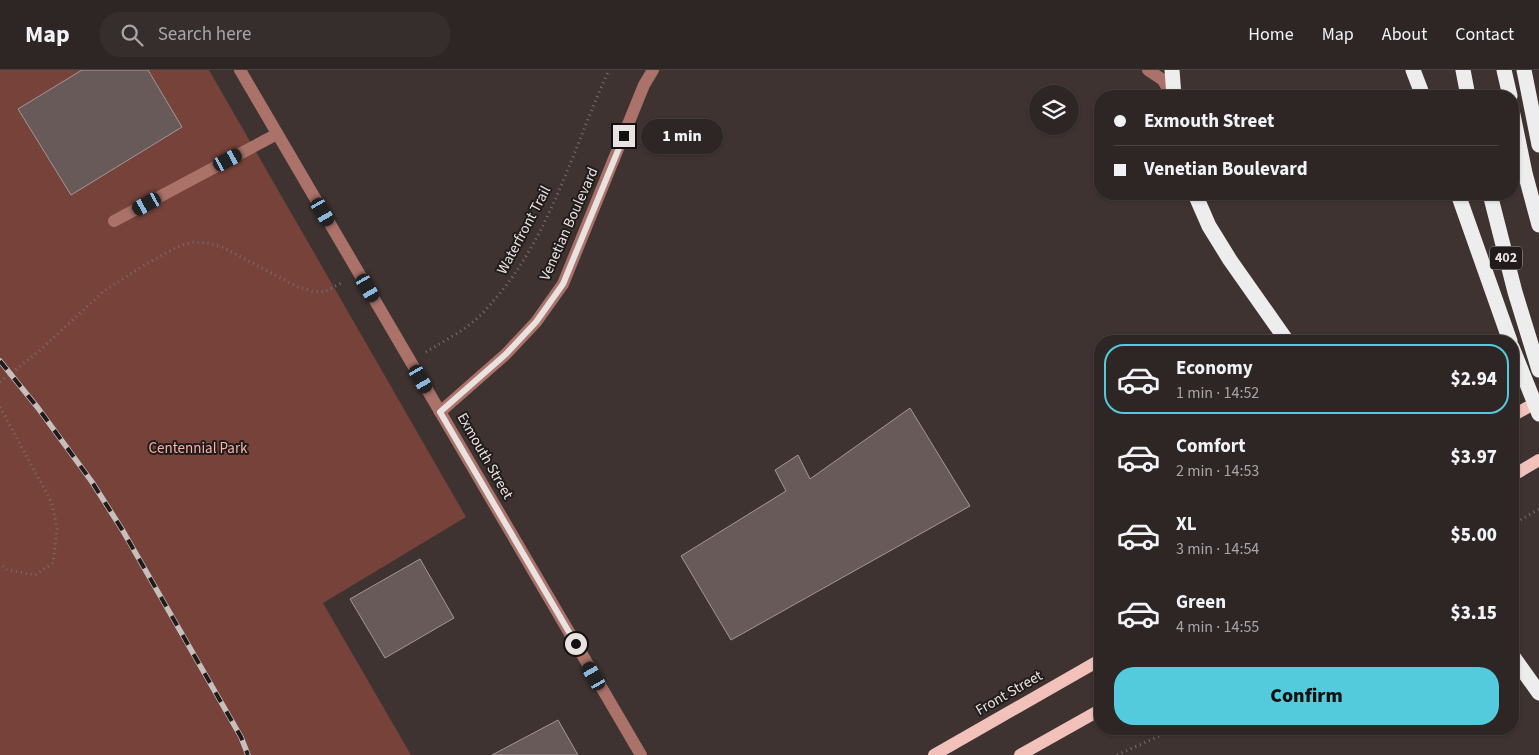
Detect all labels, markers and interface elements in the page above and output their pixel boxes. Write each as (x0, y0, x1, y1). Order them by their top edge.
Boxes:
search box (100, 12, 450, 57)
text: Map (25, 17, 70, 52)
icon: search (118, 21, 146, 49)
text: Search here (158, 21, 251, 48)
text: Home (1248, 22, 1294, 47)
text: Map (1322, 22, 1354, 47)
text: About (1382, 22, 1427, 47)
text: Contact (1455, 22, 1514, 47)
map controls (1029, 85, 1079, 135)
button: layers (1029, 85, 1079, 135)
text: Exmouth Street (1144, 108, 1274, 135)
callout: 1 min (642, 118, 724, 154)
route end (613, 125, 635, 147)
text: 1 min (662, 125, 702, 147)
car (211, 146, 244, 174)
text: Venetian Boulevard (1144, 156, 1308, 183)
street label: Venetian Boulevard (535, 164, 603, 284)
street label: Waterfront Trail (492, 182, 556, 278)
car (130, 190, 163, 218)
car (309, 195, 336, 229)
road number: 402 (1490, 247, 1522, 270)
car (354, 271, 381, 305)
text: Economy (1176, 355, 1253, 382)
icon: car (1116, 357, 1161, 402)
car (407, 362, 434, 396)
text: $2.94 (1451, 366, 1497, 393)
text: 1 min · 14:52 (1176, 382, 1259, 404)
street label: Exmouth Street (452, 409, 518, 503)
text: Comfort (1176, 433, 1246, 460)
icon: car (1116, 435, 1161, 480)
park label: Centennial Park (148, 438, 248, 459)
text: $3.97 (1451, 444, 1497, 471)
text: 2 min · 14:53 (1176, 460, 1259, 482)
text: XL (1176, 511, 1197, 538)
icon: car (1116, 513, 1161, 558)
text: $5.00 (1451, 522, 1497, 549)
text: 3 min · 14:54 (1176, 538, 1259, 560)
text: Green (1176, 589, 1226, 616)
icon: car (1116, 591, 1161, 636)
text: $3.15 (1451, 600, 1497, 627)
text: 4 min · 14:55 (1176, 616, 1259, 638)
route start (565, 633, 587, 655)
car (580, 659, 607, 693)
street label: Front Street (972, 665, 1046, 721)
button: Confirm (1114, 667, 1499, 725)

